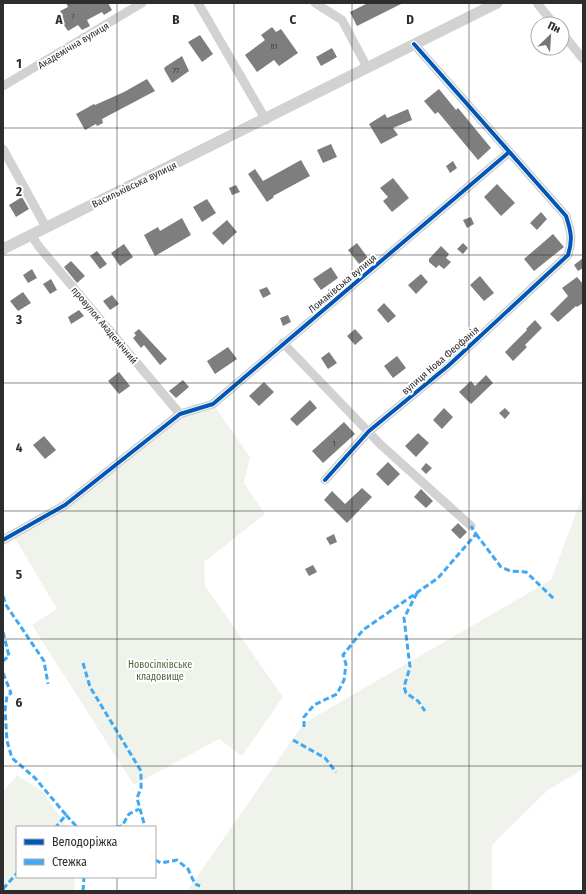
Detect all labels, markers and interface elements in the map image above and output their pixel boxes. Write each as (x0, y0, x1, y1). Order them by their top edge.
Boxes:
text: A (54, 12, 63, 27)
house number: 7 (71, 12, 75, 21)
text: B (172, 12, 180, 27)
text: C (290, 12, 297, 27)
text: D (406, 12, 414, 27)
north arrow (530, 16, 570, 56)
street label: Академічна вулиця (35, 19, 111, 72)
text: Пн (546, 19, 563, 36)
house number: 81 (271, 42, 277, 51)
text: 1 (16, 56, 22, 71)
house number: 77 (173, 66, 180, 75)
street label: Васильківська вулиця (90, 158, 179, 211)
text: 2 (15, 184, 22, 199)
street label: Ломаківська вулиця (306, 251, 379, 316)
street label: провулок Академічний (69, 284, 141, 367)
text: 3 (15, 312, 22, 327)
street label: вулиця Нова Феофанія (399, 323, 482, 398)
house number: 1 (332, 439, 336, 448)
text: 4 (16, 440, 23, 455)
text: 5 (16, 567, 22, 582)
park label: Новосілківське кладовище (128, 658, 192, 683)
text: 6 (16, 695, 23, 710)
legend (16, 826, 156, 878)
text: Велодоріжка (52, 835, 118, 849)
text: Стежка (52, 855, 87, 869)

